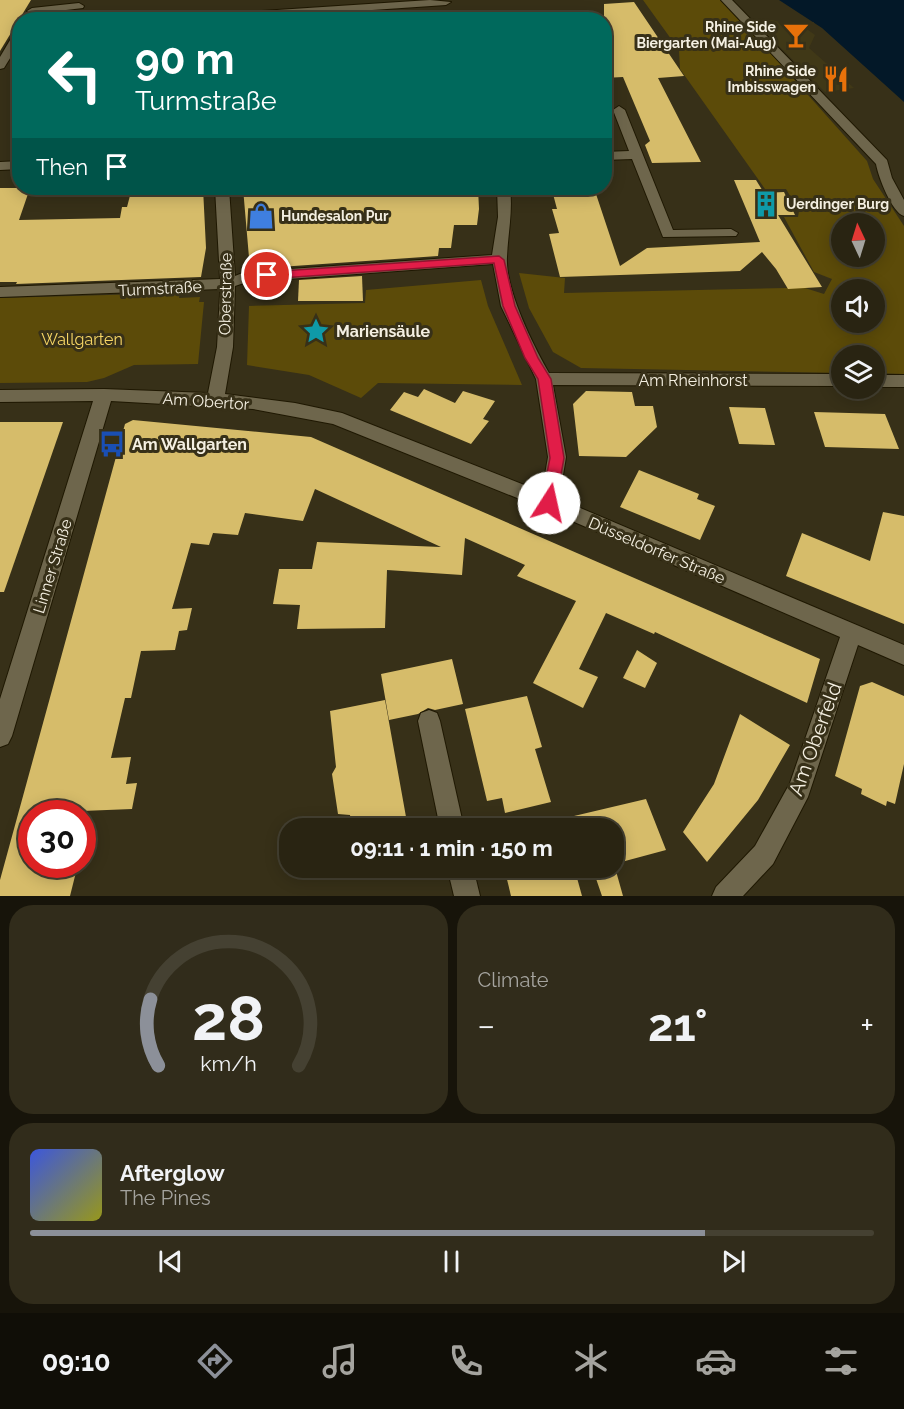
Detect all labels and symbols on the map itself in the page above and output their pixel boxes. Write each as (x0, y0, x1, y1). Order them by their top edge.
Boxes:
place label: Rhine Side Biergarten (Mai-Aug) (636, 19, 777, 51)
bar icon: Rhine Side Biergarten (Mai-Aug) (781, 20, 811, 50)
place label: Rhine Side Imbisswagen (728, 63, 817, 95)
restaurant icon: Rhine Side Imbisswagen (821, 64, 851, 94)
building icon: Uerdinger Burg (751, 189, 781, 219)
place label: Uerdinger Burg (786, 196, 889, 212)
shop icon: Hundesalon Pur (246, 201, 276, 231)
place label: Hundesalon Pur (281, 208, 389, 224)
north arrow (831, 213, 885, 267)
pin (241, 249, 292, 300)
street label: Oberstraße (215, 253, 236, 335)
street label: Turmstraße (118, 277, 202, 300)
place icon: Mariensäule (301, 316, 331, 346)
place label: Mariensäule (336, 322, 430, 341)
park label: Wallgarten (41, 330, 123, 349)
street label: Am Rheinhorst (638, 371, 748, 390)
street label: Am Obertor (162, 389, 250, 414)
bus stop icon: Am Wallgarten (97, 429, 127, 459)
place label: Am Wallgarten (132, 435, 247, 454)
position arrow (517, 471, 581, 535)
street label: Düsseldorfer Straße (586, 513, 728, 588)
street label: Linner Straße (29, 517, 76, 616)
street label: Am Oberfeld (783, 679, 847, 799)
speed limit sign: 30 (18, 800, 96, 878)

